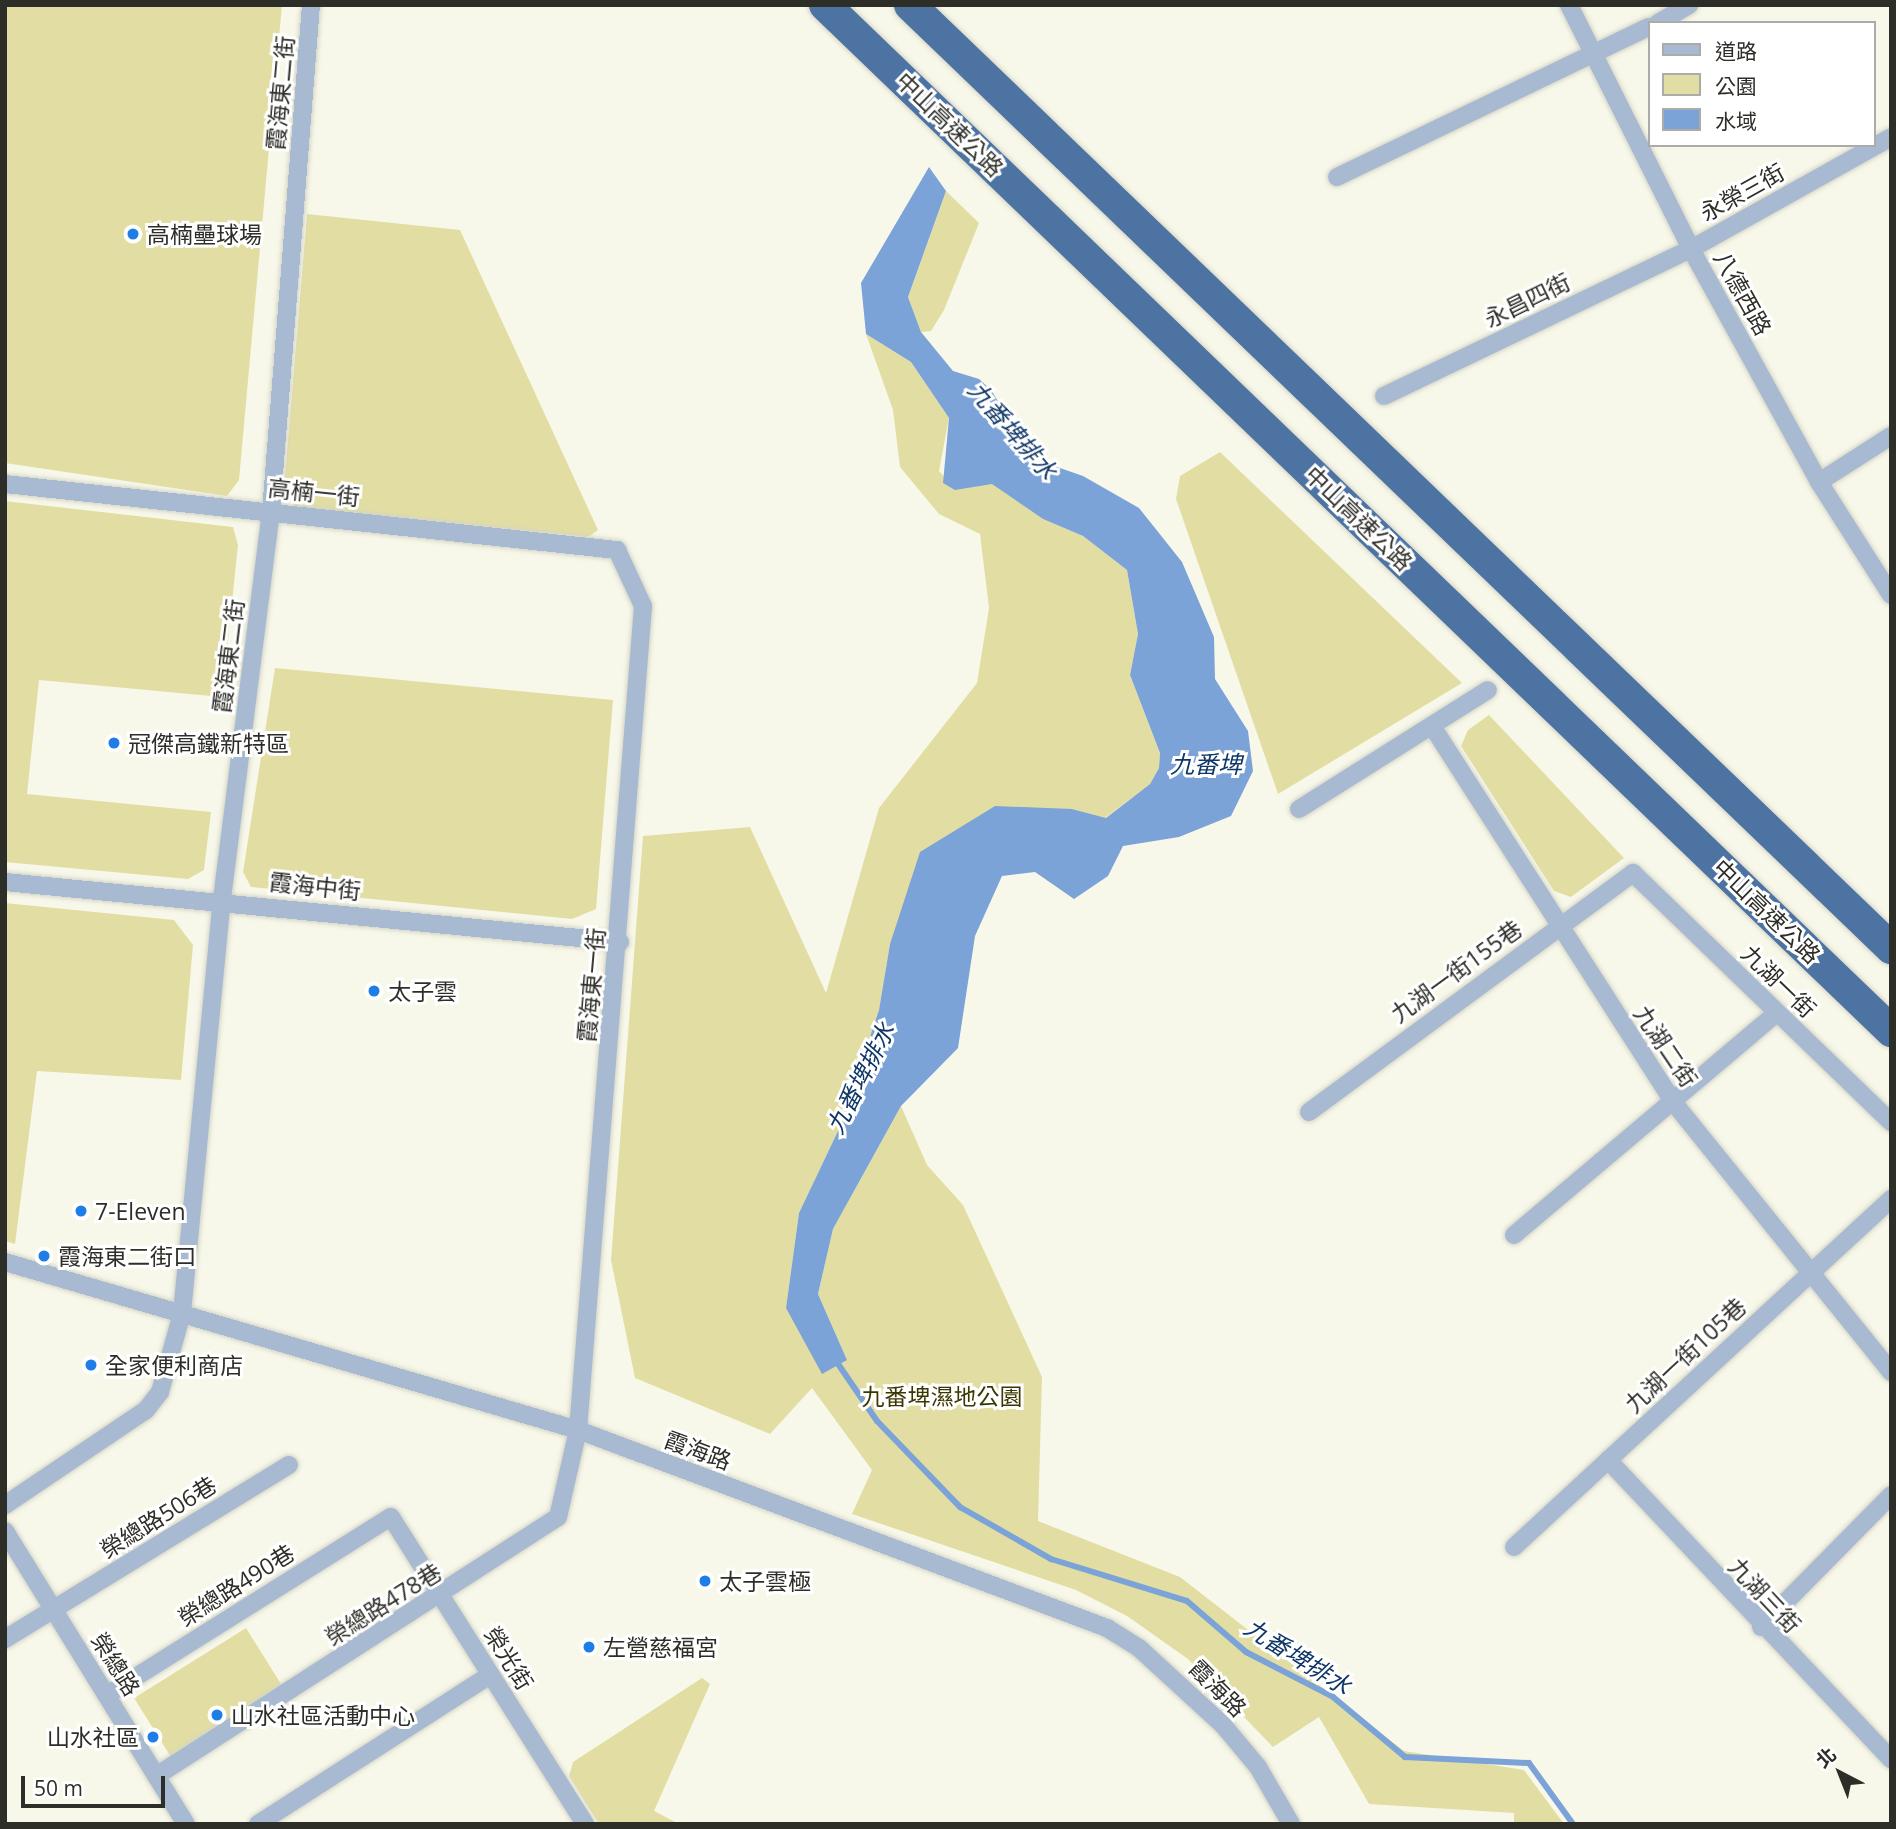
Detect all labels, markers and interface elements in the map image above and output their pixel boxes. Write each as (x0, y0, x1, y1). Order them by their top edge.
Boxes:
legend (1647, 21, 1875, 147)
street label: 霞海東二街 (261, 35, 299, 151)
text: 道路 (1715, 37, 1757, 65)
street label: 中山高速公路 (891, 66, 1009, 182)
text: 公園 (1715, 72, 1757, 100)
text: 水域 (1715, 107, 1757, 135)
street label: 永榮三街 (1695, 158, 1789, 226)
place label: 高楠壘球場 (147, 220, 262, 248)
marker: 高楠壘球場 (125, 226, 141, 242)
street label: 八德西路 (1709, 246, 1777, 340)
street label: 永昌四街 (1480, 267, 1574, 333)
water label: 九番埤排水 (963, 375, 1063, 485)
street label: 中山高速公路 (1300, 460, 1418, 576)
street label: 高楠一街 (267, 473, 361, 511)
street label: 霞海東二街 (207, 597, 249, 715)
place label: 冠傑高鐵新特區 (128, 729, 289, 757)
marker: 冠傑高鐵新特區 (106, 735, 122, 751)
water label: 九番埤 (1170, 750, 1242, 778)
street label: 中山高速公路 (1708, 853, 1826, 969)
street label: 霞海中街 (268, 867, 362, 905)
street label: 九湖一街155巷 (1385, 914, 1527, 1028)
street label: 霞海東一街 (572, 927, 610, 1043)
street label: 九湖一街 (1736, 939, 1822, 1023)
place label: 太子雲 (388, 977, 457, 1005)
marker: 太子雲 (366, 983, 382, 999)
street label: 九湖二街 (1629, 1000, 1703, 1092)
water label: 九番埤排水 (820, 1018, 900, 1138)
place label: 7-Eleven (95, 1197, 186, 1225)
marker: 7-Eleven (73, 1203, 89, 1219)
place label: 霞海東二街口 (58, 1242, 196, 1270)
marker: 霞海東二街口 (36, 1248, 52, 1264)
street label: 九湖一街105巷 (1619, 1292, 1751, 1418)
place label: 全家便利商店 (105, 1351, 243, 1379)
marker: 全家便利商店 (83, 1357, 99, 1373)
park label: 九番埤濕地公園 (862, 1382, 1022, 1410)
street label: 霞海路 (661, 1425, 735, 1475)
street label: 榮總路506巷 (95, 1470, 221, 1564)
street label: 榮總路490巷 (173, 1538, 299, 1632)
street label: 九湖三街 (1724, 1552, 1806, 1638)
street label: 榮總路478巷 (320, 1557, 446, 1651)
place label: 太子雲極 (719, 1567, 811, 1595)
marker: 太子雲極 (697, 1573, 713, 1589)
water label: 九番埤排水 (1239, 1612, 1357, 1700)
street label: 榮光街 (479, 1621, 539, 1695)
street label: 榮總路 (86, 1627, 146, 1701)
place label: 左營慈福宮 (603, 1633, 718, 1661)
marker: 左營慈福宮 (581, 1639, 597, 1655)
street label: 霞海路 (1184, 1654, 1252, 1722)
place label: 山水社區活動中心 (231, 1701, 415, 1729)
marker: 山水社區活動中心 (209, 1707, 225, 1723)
place label: 山水社區 (47, 1723, 139, 1751)
marker: 山水社區 (145, 1729, 161, 1745)
north arrow (1805, 1738, 1875, 1808)
text: 北 (1810, 1741, 1842, 1773)
scale bar (24, 1762, 168, 1806)
text: 50 m (34, 1774, 83, 1802)

